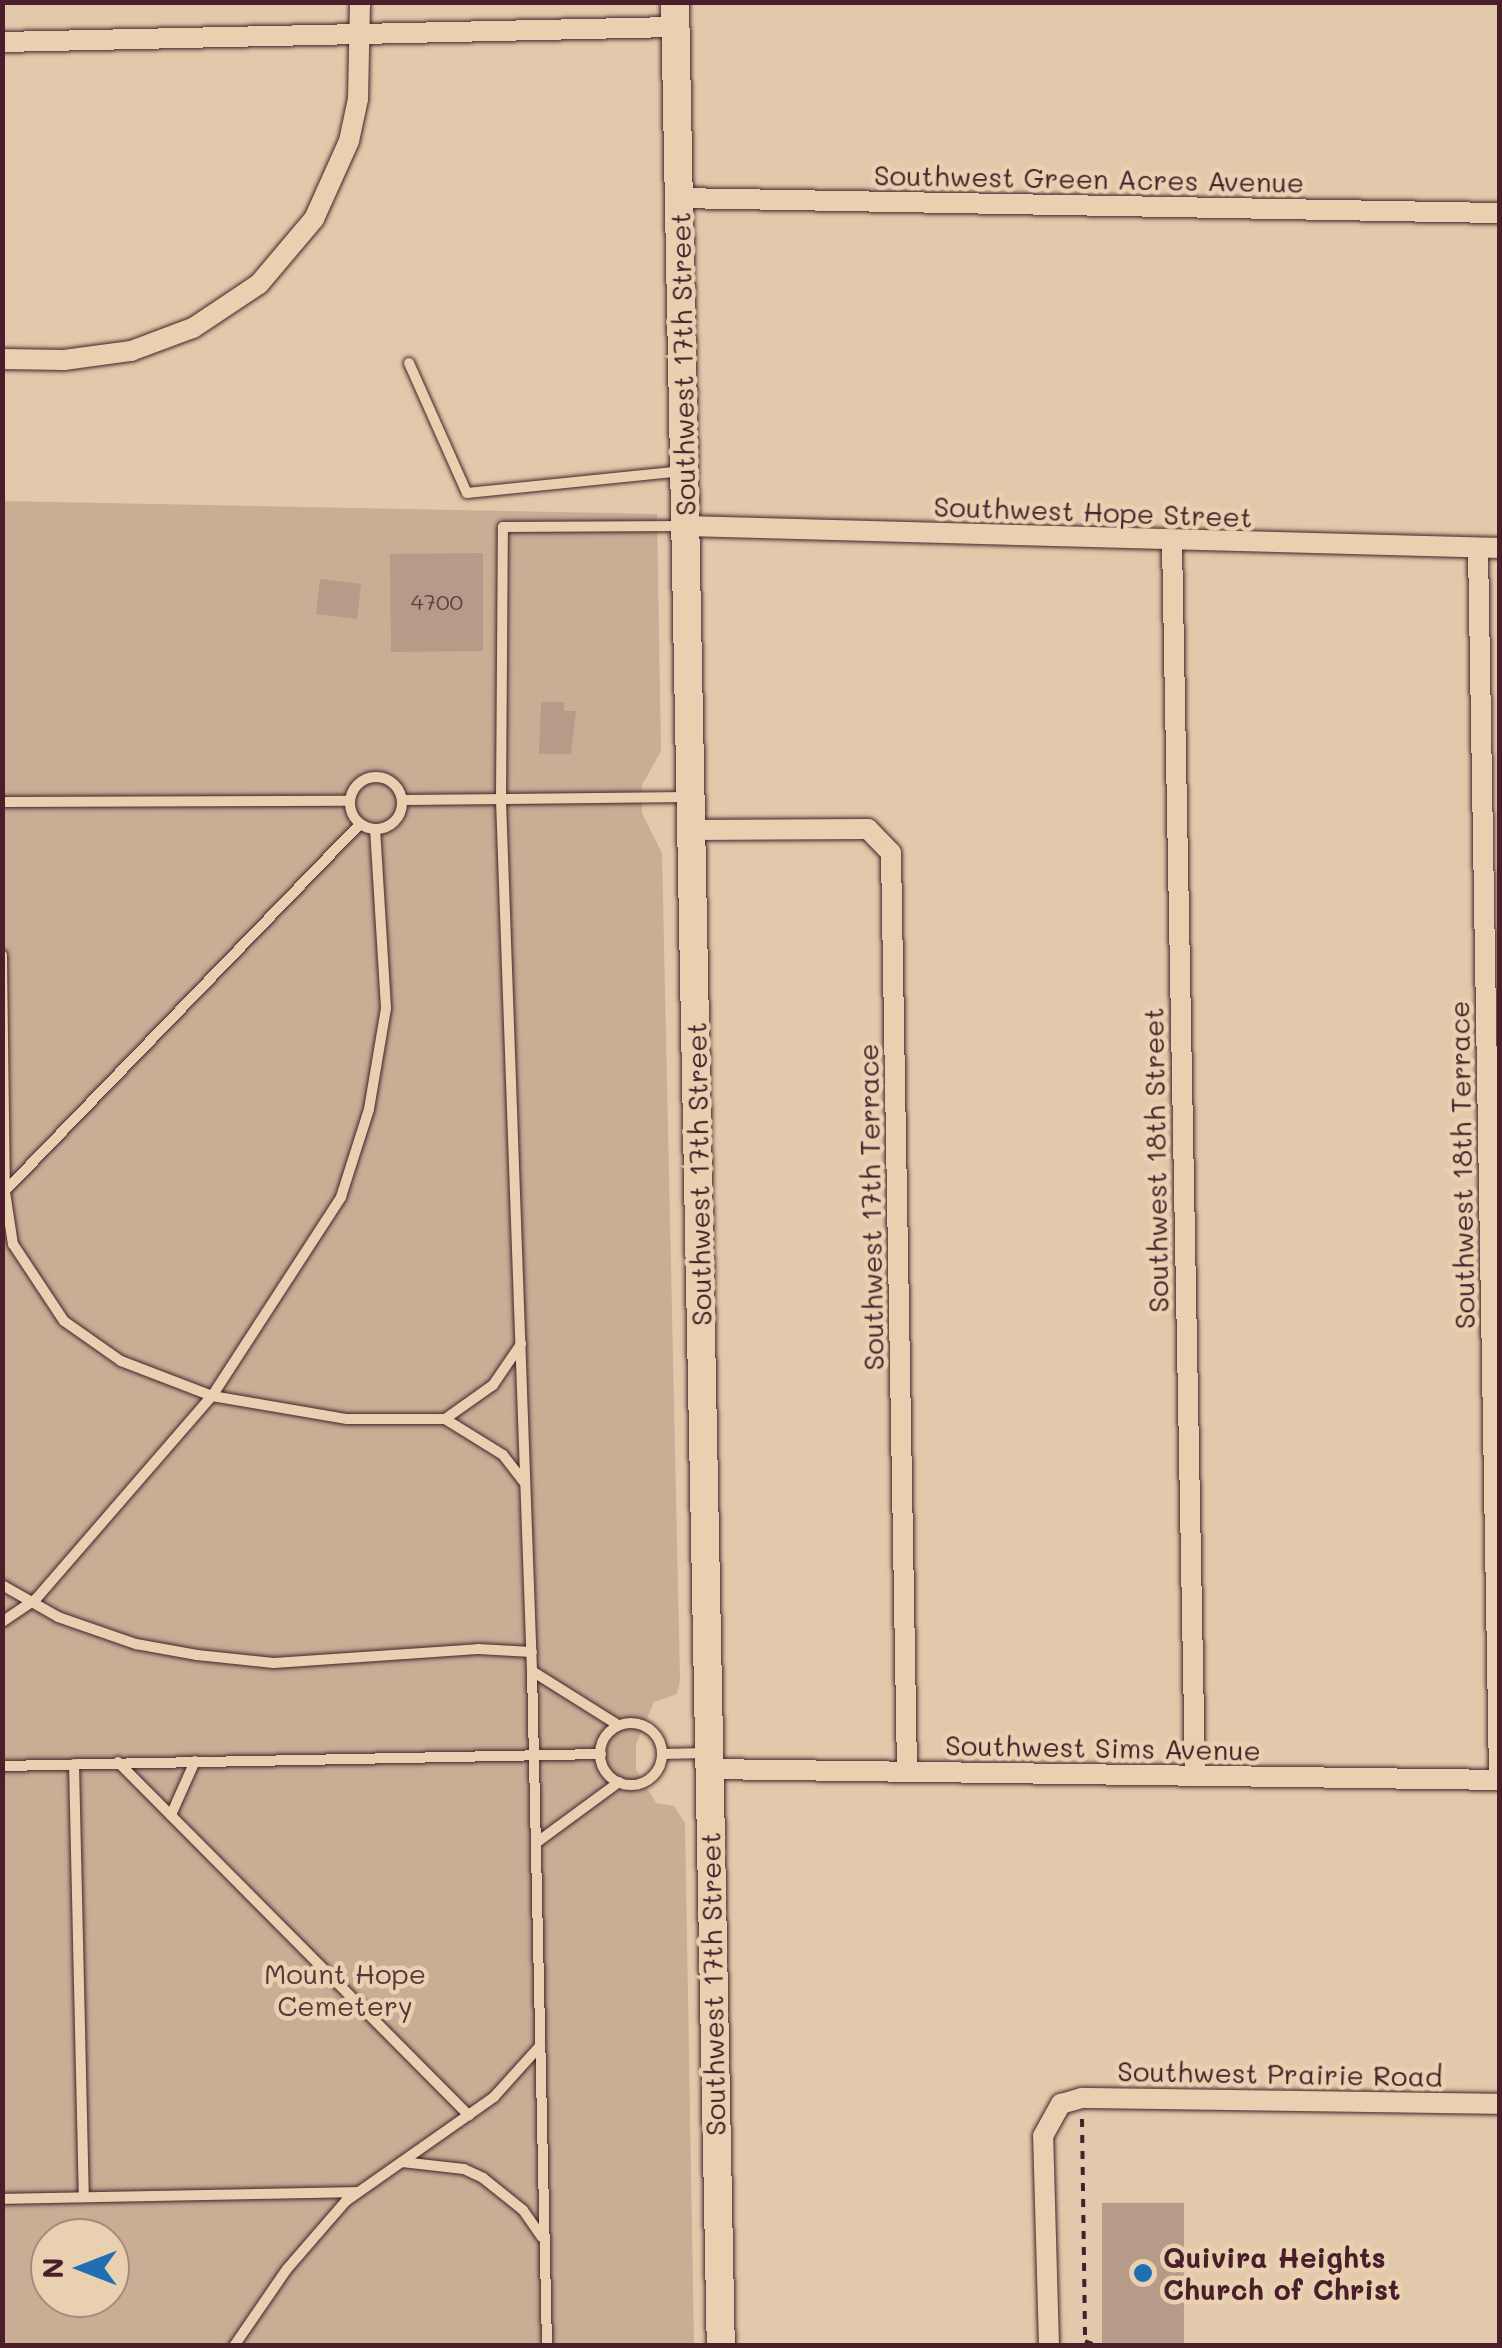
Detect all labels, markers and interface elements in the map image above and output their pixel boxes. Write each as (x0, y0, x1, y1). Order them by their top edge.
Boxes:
street label: Southwest Green Acres Avenue (874, 157, 1304, 199)
street label: Southwest 17th Street (663, 212, 701, 516)
street label: Southwest Hope Street (933, 489, 1253, 533)
house number: 4700 (411, 589, 463, 615)
street label: Southwest 18th Terrace (1441, 1000, 1481, 1330)
street label: Southwest 18th Street (1136, 1007, 1174, 1313)
street label: Southwest 17th Street (679, 1022, 717, 1326)
street label: Southwest 17th Terrace (850, 1043, 890, 1371)
street label: Southwest Sims Avenue (945, 1727, 1261, 1767)
street label: Southwest 17th Street (693, 1832, 731, 2136)
park label: Mount Hope Cemetery (264, 1956, 426, 2022)
street label: Southwest Prairie Road (1117, 2053, 1443, 2093)
north arrow (30, 2218, 130, 2318)
place label: Quivira Heights Church of Christ (1163, 2240, 1400, 2306)
text: N (34, 2257, 70, 2279)
marker: Quivira Heights Church of Christ (1132, 2262, 1154, 2284)

